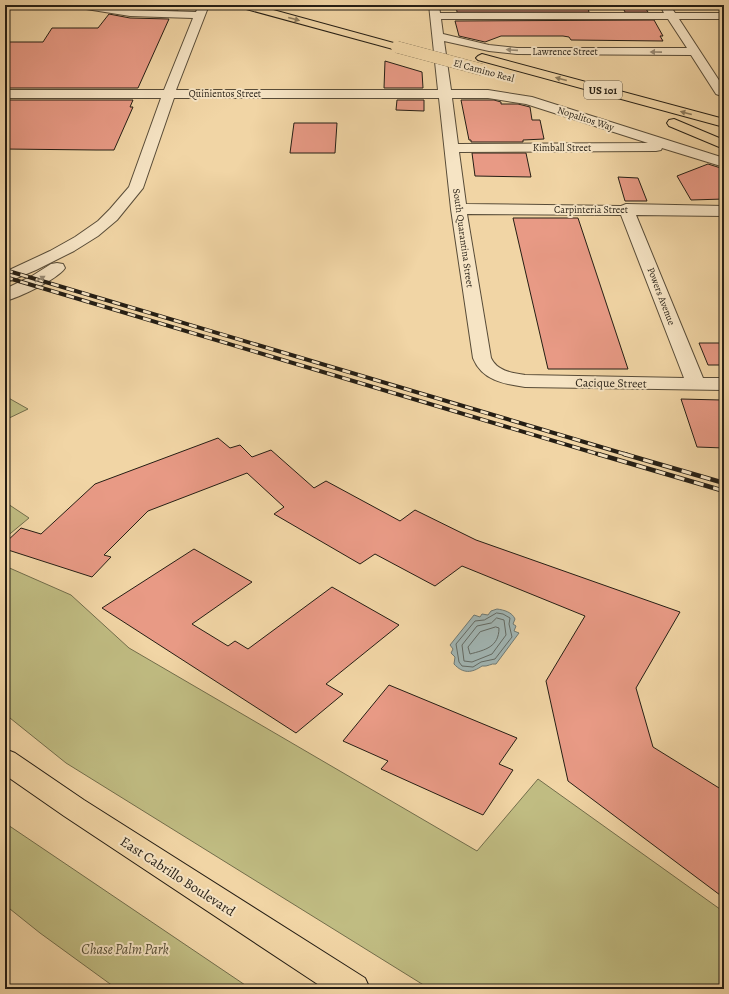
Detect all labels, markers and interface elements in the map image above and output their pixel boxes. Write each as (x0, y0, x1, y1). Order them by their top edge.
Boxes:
one-way arrow (289, 16, 301, 22)
street label: Lawrence Street (532, 45, 598, 58)
one-way arrow (506, 47, 518, 54)
one-way arrow (649, 49, 662, 55)
street label: El Camino Real (452, 56, 516, 85)
one-way arrow (555, 76, 567, 82)
road number: US 101 (584, 81, 622, 99)
street label: Quinientos Street (189, 87, 262, 100)
street label: Nopalitos Way (556, 103, 616, 135)
one-way arrow (680, 109, 693, 115)
street label: Kimball Street (533, 141, 592, 154)
street label: South Quarantina Street (450, 188, 477, 289)
street label: Carpinteria Street (554, 203, 629, 217)
street label: Powers Avenue (645, 265, 679, 327)
one-way arrow (34, 275, 46, 282)
street label: Cacique Street (575, 374, 647, 392)
street label: East Cabrillo Boulevard (117, 832, 239, 921)
park label: Chase Palm Park (81, 940, 169, 959)

